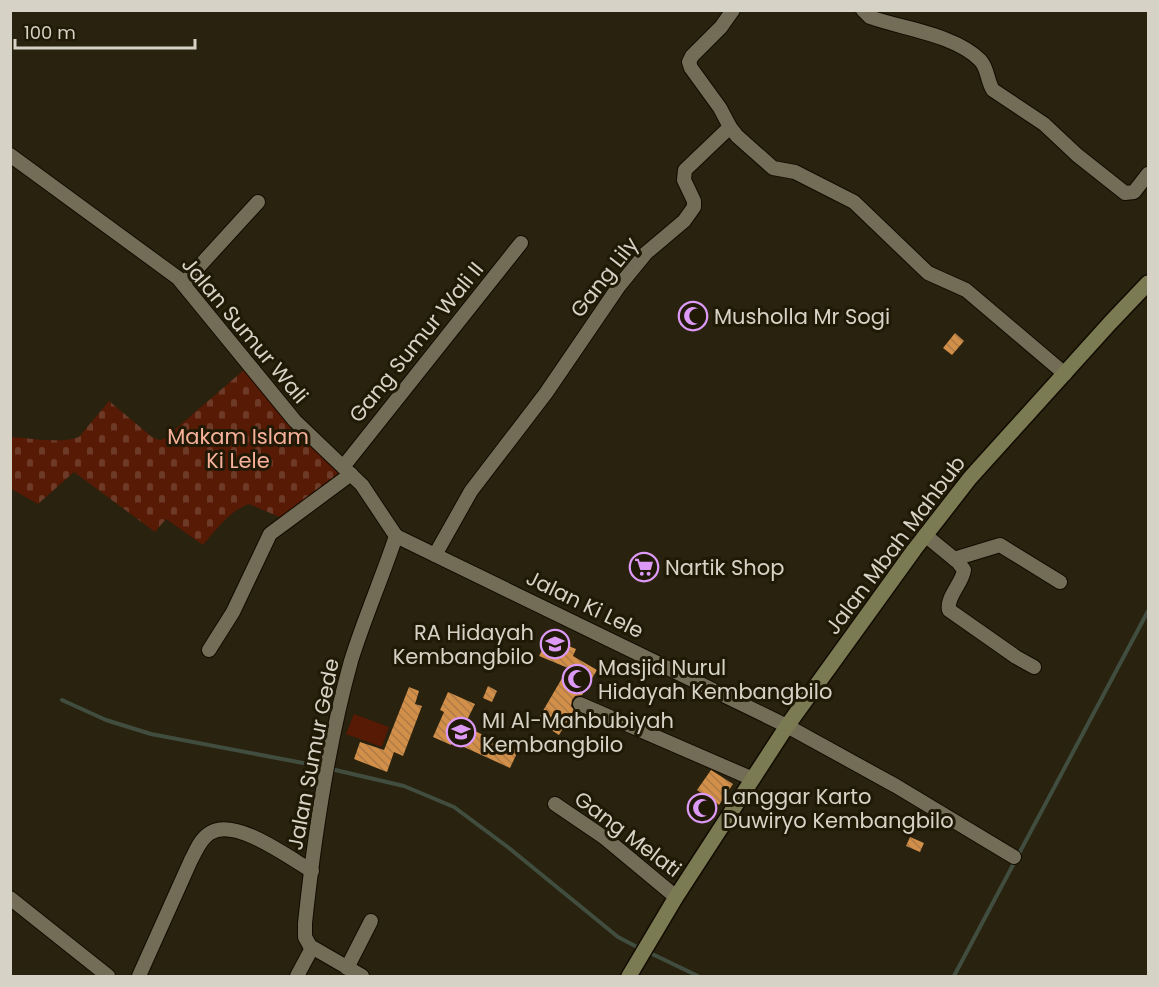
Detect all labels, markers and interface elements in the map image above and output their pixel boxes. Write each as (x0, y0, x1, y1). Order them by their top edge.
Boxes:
scale bar (15, 12, 195, 50)
text: 100 m (24, 20, 76, 45)
street label: Gang Lily (563, 231, 645, 323)
street label: Jalan Sumur Wali (175, 251, 315, 409)
street label: Gang Sumur Wali II (342, 256, 490, 428)
mosque icon: Musholla Mr Sogi (677, 300, 709, 332)
place label: Musholla Mr Sogi (714, 302, 890, 331)
park label: Makam Islam Ki Lele (167, 422, 309, 475)
street label: Jalan Mbah Mahbub (818, 450, 972, 640)
supermarket icon: Nartik Shop (628, 551, 660, 583)
place label: Nartik Shop (665, 553, 784, 582)
street label: Jalan Ki Lele (521, 563, 649, 645)
place label: RA Hidayah Kembangbilo (393, 618, 534, 671)
school or university icon: RA Hidayah Kembangbilo (539, 628, 571, 660)
place label: Masjid Nurul Hidayah Kembangbilo (598, 653, 832, 706)
street label: Jalan Sumur Gede (280, 656, 346, 852)
mosque icon: Masjid Nurul Hidayah Kembangbilo (561, 663, 593, 695)
place label: MI Al-Mahbubiyah Kembangbilo (482, 706, 674, 759)
school or university icon: MI Al-Mahbubiyah Kembangbilo (445, 716, 477, 748)
place label: Langgar Karto Duwiryo Kembangbilo (723, 782, 954, 835)
street label: Gang Melati (569, 784, 687, 884)
mosque icon: Langgar Karto Duwiryo Kembangbilo (686, 792, 718, 824)

